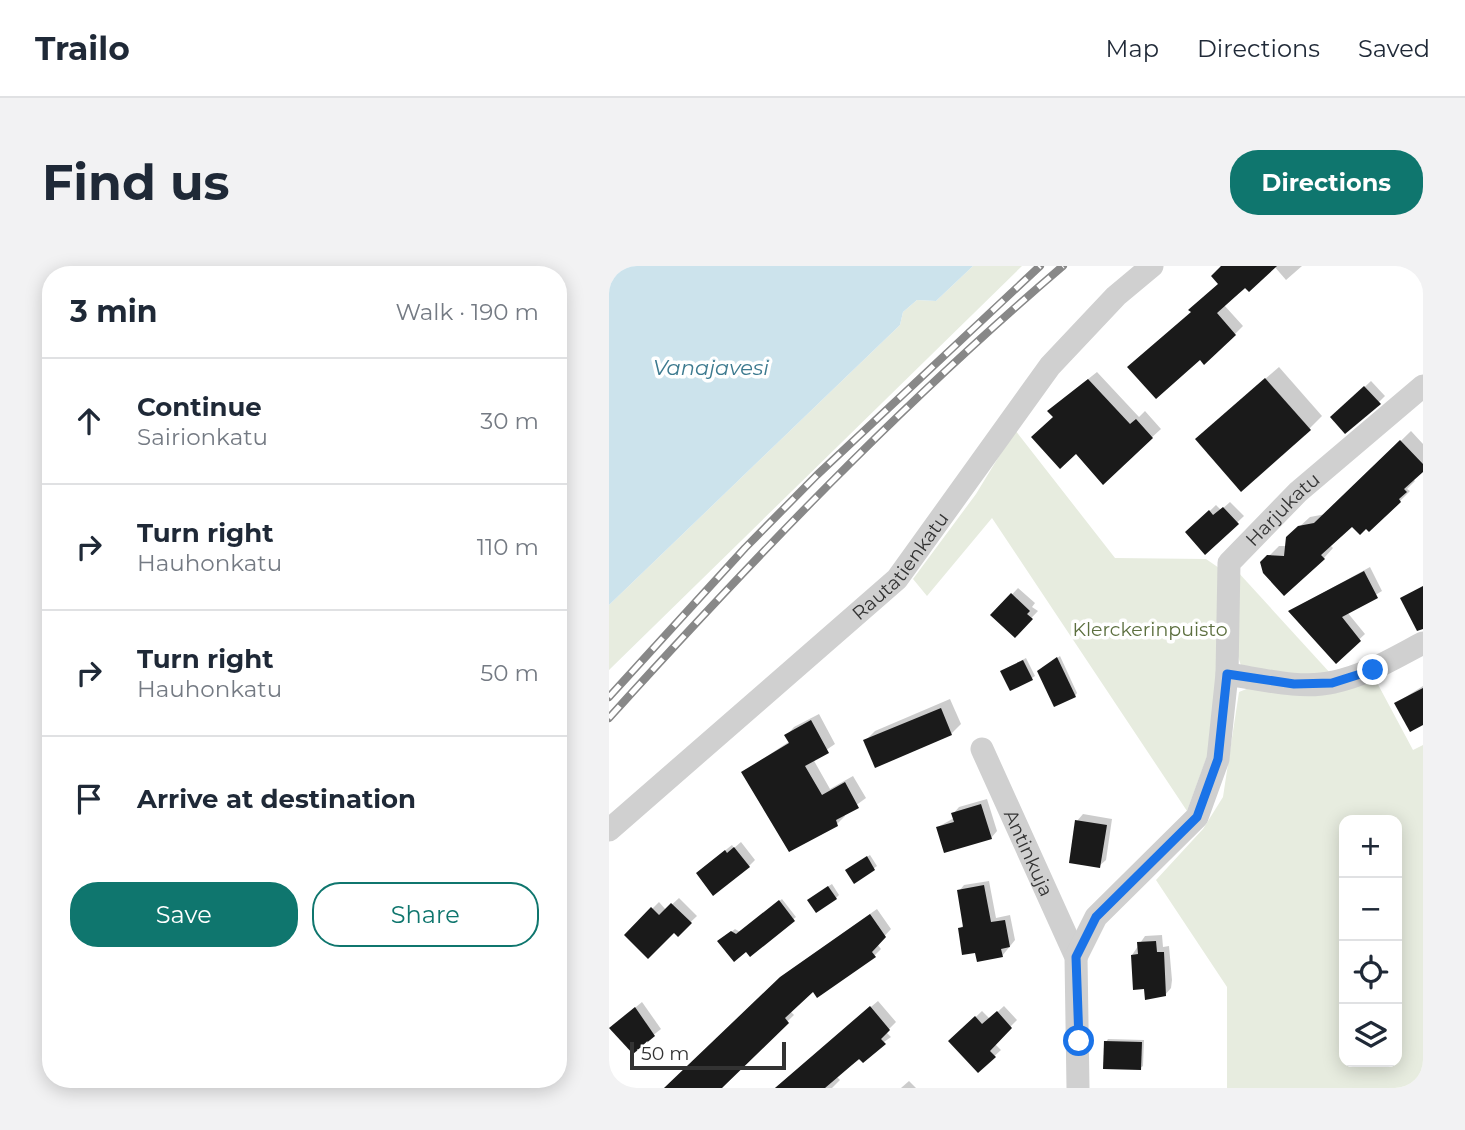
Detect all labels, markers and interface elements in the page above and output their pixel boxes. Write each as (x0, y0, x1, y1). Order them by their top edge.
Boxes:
text: Trailo (35, 28, 130, 68)
text: Map (1106, 34, 1159, 63)
text: Directions (1197, 34, 1320, 63)
text: Saved (1358, 34, 1430, 63)
button: Directions (1230, 150, 1423, 215)
text: Find us (42, 153, 230, 212)
text: 3 min (70, 293, 157, 330)
text: Walk · 190 m (395, 298, 539, 326)
water label: Vanajavesi (653, 355, 769, 380)
text: Continue (137, 391, 262, 423)
icon: ahead (70, 402, 108, 440)
text: 30 m (480, 407, 539, 435)
text: Sairionkatu (137, 423, 268, 451)
street label: Harjukatu (1241, 468, 1325, 551)
street label: Rautatienkatu (847, 508, 953, 625)
text: Turn right (137, 517, 273, 549)
icon: right (70, 528, 108, 566)
text: 110 m (477, 533, 539, 561)
text: Hauhonkatu (137, 549, 282, 577)
park label: Klerckerinpuisto (1072, 618, 1228, 641)
text: Turn right (137, 643, 273, 675)
icon: right (70, 654, 108, 692)
route end (1357, 654, 1388, 685)
text: 50 m (480, 659, 539, 687)
text: Hauhonkatu (137, 675, 282, 703)
icon: arrive (70, 780, 108, 818)
text: Arrive at destination (137, 783, 416, 815)
street label: Antinkuja (999, 806, 1058, 900)
map controls (1339, 815, 1402, 1067)
button: + (1339, 815, 1402, 878)
button: − (1339, 878, 1402, 941)
button: Save (70, 882, 298, 947)
button: Share (312, 882, 539, 947)
button: locate (1339, 941, 1402, 1004)
button: layers (1339, 1004, 1402, 1067)
route start (1063, 1025, 1094, 1056)
scale bar (630, 1039, 786, 1071)
text: 50 m (641, 1042, 689, 1065)

